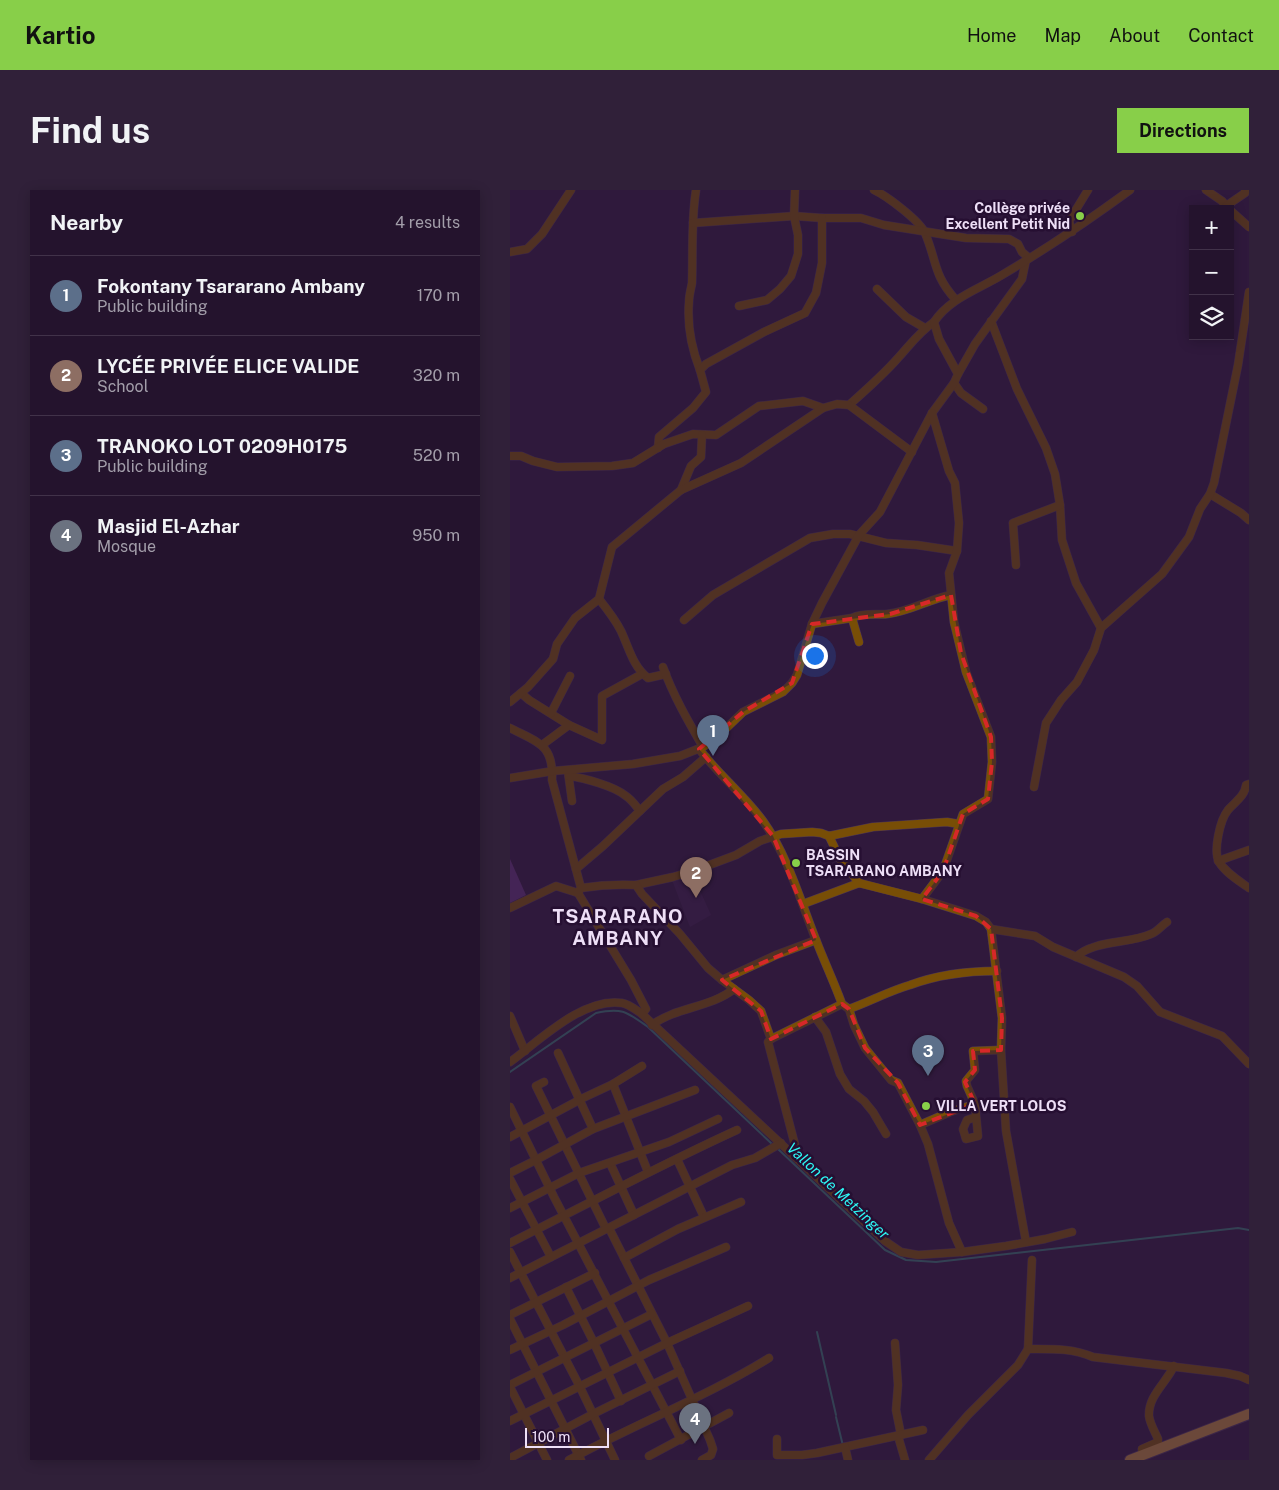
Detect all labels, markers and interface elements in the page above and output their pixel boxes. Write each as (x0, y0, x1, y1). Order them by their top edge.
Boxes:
text: Kartio (25, 21, 96, 49)
text: Home (967, 25, 1017, 46)
text: Map (1045, 25, 1081, 46)
text: About (1109, 25, 1160, 46)
text: Contact (1188, 25, 1254, 46)
button: Directions (1117, 108, 1249, 153)
text: Find us (30, 110, 150, 151)
place label: Collège privée Excellent Petit Nid (945, 200, 1070, 232)
map controls (1189, 205, 1234, 340)
button: + (1189, 205, 1234, 250)
text: Nearby (50, 210, 123, 235)
marker: Collège privée Excellent Petit Nid (1074, 210, 1086, 222)
text: 4 results (395, 213, 460, 232)
button: − (1189, 250, 1234, 295)
text: Fokontany Tsararano Ambany (97, 275, 365, 297)
text: 1 (63, 286, 69, 305)
text: 170 m (417, 286, 460, 305)
button: layers (1189, 295, 1234, 340)
text: Public building (97, 297, 208, 316)
text: LYCÉE PRIVÉE ELICE VALIDE (97, 355, 359, 377)
text: 2 (61, 366, 71, 385)
text: 320 m (413, 366, 460, 385)
text: School (97, 377, 148, 396)
text: TRANOKO LOT 0209H0175 (97, 435, 347, 457)
text: 3 (61, 446, 71, 465)
text: 520 m (413, 446, 460, 465)
text: Public building (97, 457, 208, 476)
text: Masjid El-Azhar (97, 515, 240, 537)
text: 4 (61, 526, 71, 545)
text: 950 m (412, 526, 460, 545)
text: Mosque (97, 537, 156, 556)
your location (802, 643, 828, 669)
pin: 1 (697, 715, 729, 756)
place label: BASSIN TSARARANO AMBANY (806, 847, 963, 879)
pin: 2 (680, 857, 712, 898)
marker: BASSIN TSARARANO AMBANY (790, 857, 802, 869)
district label: TSARARANO AMBANY (553, 905, 684, 949)
pin: 3 (912, 1035, 944, 1076)
place label: VILLA VERT LOLOS (936, 1098, 1066, 1114)
marker: VILLA VERT LOLOS (920, 1100, 932, 1112)
water label: Vallon de Metzinger (784, 1139, 893, 1243)
pin: 4 (679, 1403, 711, 1444)
scale bar (525, 1425, 609, 1448)
text: 100 m (532, 1429, 570, 1445)

